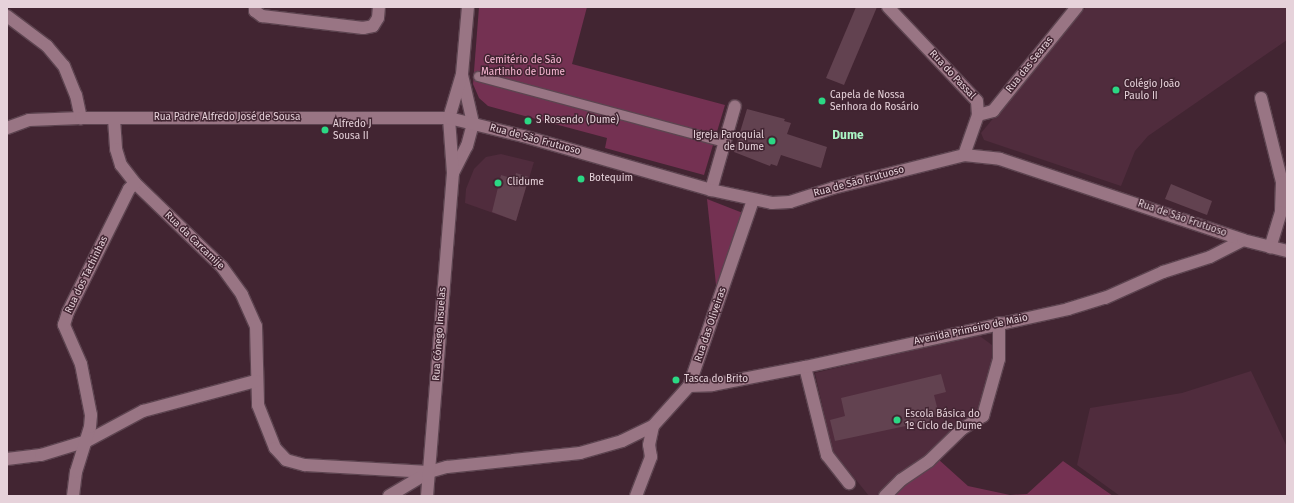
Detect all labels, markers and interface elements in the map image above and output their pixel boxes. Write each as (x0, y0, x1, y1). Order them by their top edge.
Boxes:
street label: Rua das Searas (1004, 35, 1056, 95)
street label: Rua do Passal (926, 48, 978, 102)
park label: Cemitério de São Martinho de Dume (481, 54, 565, 78)
place label: Colégio João Paulo II (1124, 78, 1180, 102)
marker: Colégio João Paulo II (1111, 85, 1121, 95)
place label: Capela de Nossa Senhora do Rosário (830, 89, 919, 112)
marker: Capela de Nossa Senhora do Rosário (817, 96, 827, 106)
street label: Rua Padre Alfredo José de Sousa (154, 112, 300, 124)
place label: S Rosendo (Dume) (536, 115, 619, 127)
marker: S Rosendo (Dume) (523, 116, 533, 126)
place label: Alfredo J Sousa II (333, 118, 372, 142)
street label: Rua de São Frutuoso (488, 122, 582, 158)
marker: Alfredo J Sousa II (320, 125, 330, 135)
place label: Igreja Paroquial de Dume (693, 129, 764, 152)
district label: Dume (832, 129, 864, 143)
marker: Igreja Paroquial de Dume (767, 136, 777, 146)
street label: Rua de São Frutuoso (812, 164, 906, 200)
place label: Botequim (589, 173, 633, 185)
marker: Botequim (576, 174, 586, 184)
marker: Clidume (492, 177, 504, 189)
place label: Clidume (507, 177, 544, 189)
street label: Rua de São Frutuoso (1136, 198, 1228, 240)
street label: Rua da Carcamije (162, 209, 226, 273)
street label: Rua dos Tachinhas (63, 234, 111, 316)
street label: Rua das Oliveiras (693, 286, 729, 364)
street label: Rua Cónego Insuelas (431, 287, 449, 381)
street label: Avenida Primeiro de Maio (913, 312, 1029, 348)
place label: Tasca do Brito (684, 374, 748, 386)
marker: Tasca do Brito (671, 375, 681, 385)
place label: Escola Básica do 1º Ciclo de Dume (905, 408, 982, 432)
marker: Escola Básica do 1º Ciclo de Dume (892, 415, 902, 425)

